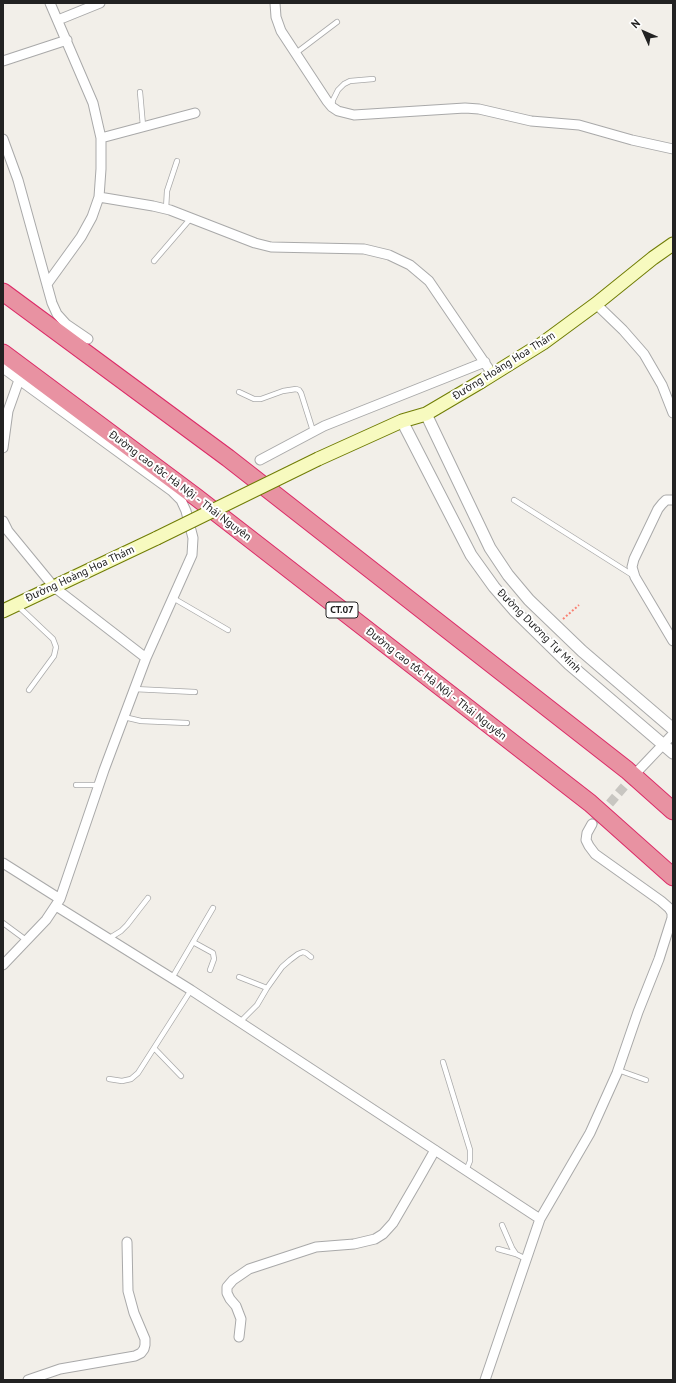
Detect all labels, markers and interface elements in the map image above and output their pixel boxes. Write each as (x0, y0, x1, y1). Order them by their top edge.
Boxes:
north arrow (624, 12, 664, 52)
text: N (628, 16, 643, 31)
street label: Đường Hoàng Hoa Thám (450, 329, 558, 403)
street label: Đường cao tốc Hà Nội - Thái Nguyên (106, 428, 254, 544)
street label: Đường Hoàng Hoa Thám (24, 543, 136, 605)
street label: Đường Dương Tự Minh (494, 586, 584, 676)
road number: CT.07 (326, 602, 358, 618)
street label: Đường cao tốc Hà Nội - Thái Nguyên (363, 625, 509, 743)

